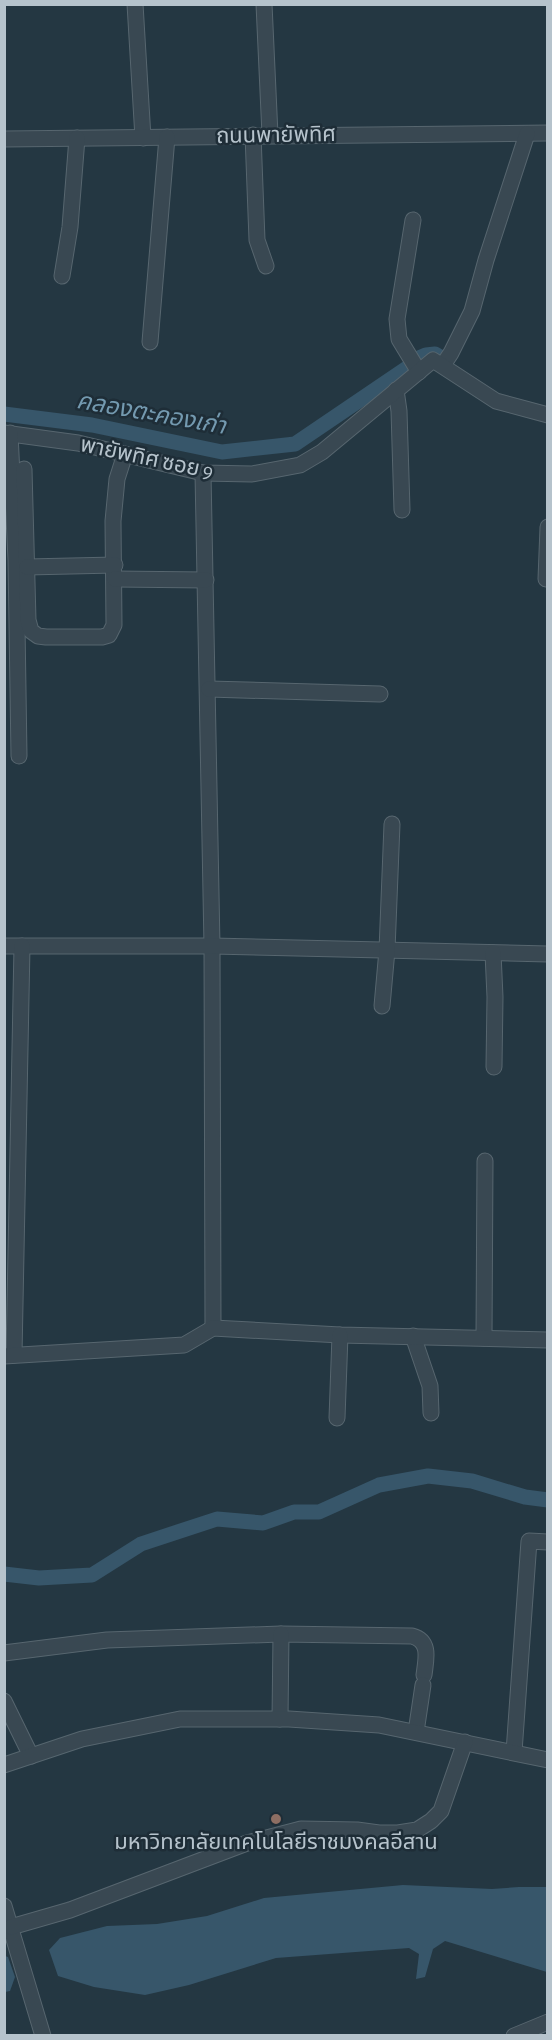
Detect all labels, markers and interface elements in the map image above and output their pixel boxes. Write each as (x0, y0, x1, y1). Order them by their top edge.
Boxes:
street label: ถนนพายัพทิศ (216, 123, 336, 147)
water label: คลองตะคองเก่า (75, 387, 229, 439)
street label: พายัพทิศ ซอย 9 (79, 433, 215, 483)
marker: มหาวิทยาลัยเทคโนโลยีราชมงคลอีสาน (269, 1812, 283, 1826)
place label: มหาวิทยาลัยเทคโนโลยีราชมงคลอีสาน (114, 1831, 438, 1853)

